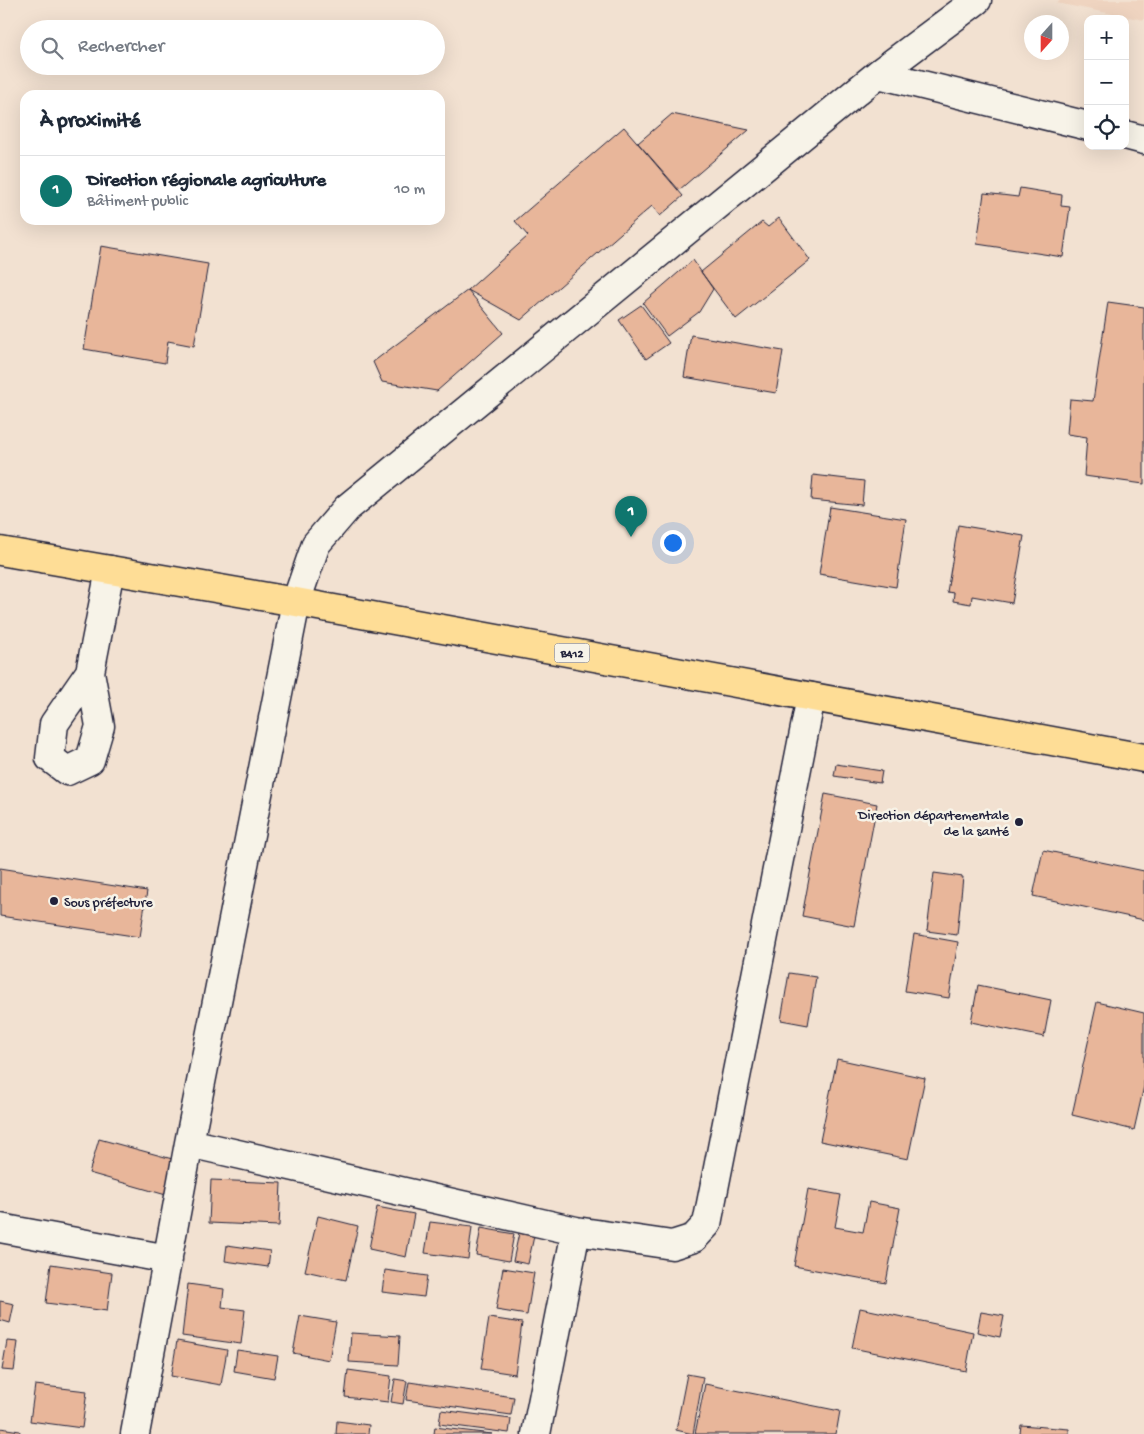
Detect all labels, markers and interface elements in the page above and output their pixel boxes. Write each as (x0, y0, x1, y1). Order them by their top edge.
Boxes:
north arrow (1024, 15, 1069, 60)
map controls (1084, 15, 1129, 150)
button: + (1084, 15, 1129, 60)
search box (20, 20, 445, 75)
icon: search (38, 34, 66, 62)
text: Rechercher (78, 36, 164, 59)
button: − (1084, 60, 1129, 105)
button: locate (1084, 105, 1129, 150)
text: À proximité (40, 110, 141, 135)
text: Direction régionale agriculture (87, 170, 326, 193)
text: 1 (53, 181, 59, 200)
text: 10 m (394, 181, 425, 200)
text: Bâtiment public (87, 193, 188, 212)
pin: 1 (615, 496, 647, 537)
your location (660, 530, 686, 556)
road number: B412 (554, 644, 590, 662)
place label: Direction départementale de la santé (857, 808, 1010, 841)
marker: Direction départementale de la santé (1013, 816, 1025, 828)
marker: Sous préfecture (48, 895, 60, 907)
place label: Sous préfecture (64, 895, 153, 912)

